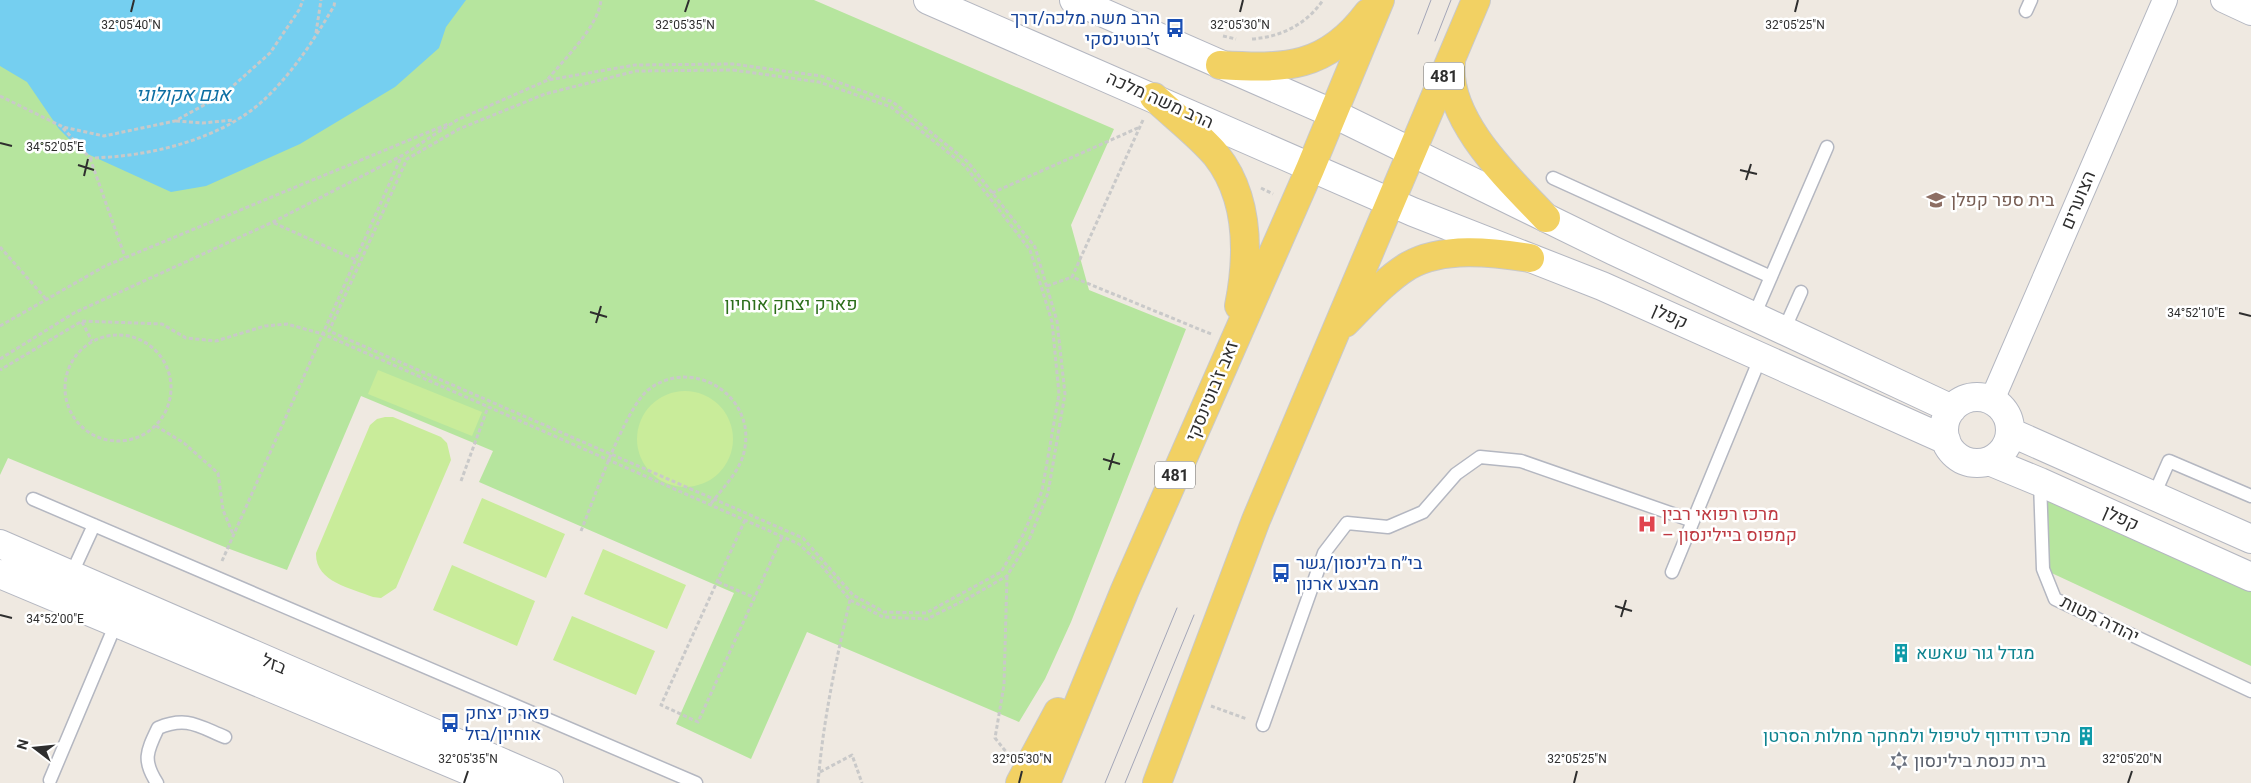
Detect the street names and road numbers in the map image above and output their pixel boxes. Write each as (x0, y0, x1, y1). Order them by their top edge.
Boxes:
road number: 481 (1424, 62, 1464, 90)
street label: הרב משה מלכה (1103, 67, 1217, 133)
street label: הצוערים (2056, 167, 2099, 232)
street label: קפלן (1649, 298, 1691, 333)
street label: זאב ז'בוטינסקי (1181, 337, 1242, 444)
road number: 481 (1155, 462, 1195, 488)
street label: קפלן (2100, 500, 2142, 535)
street label: יהודה מטות (2057, 591, 2143, 647)
street label: בזל (259, 649, 290, 678)

